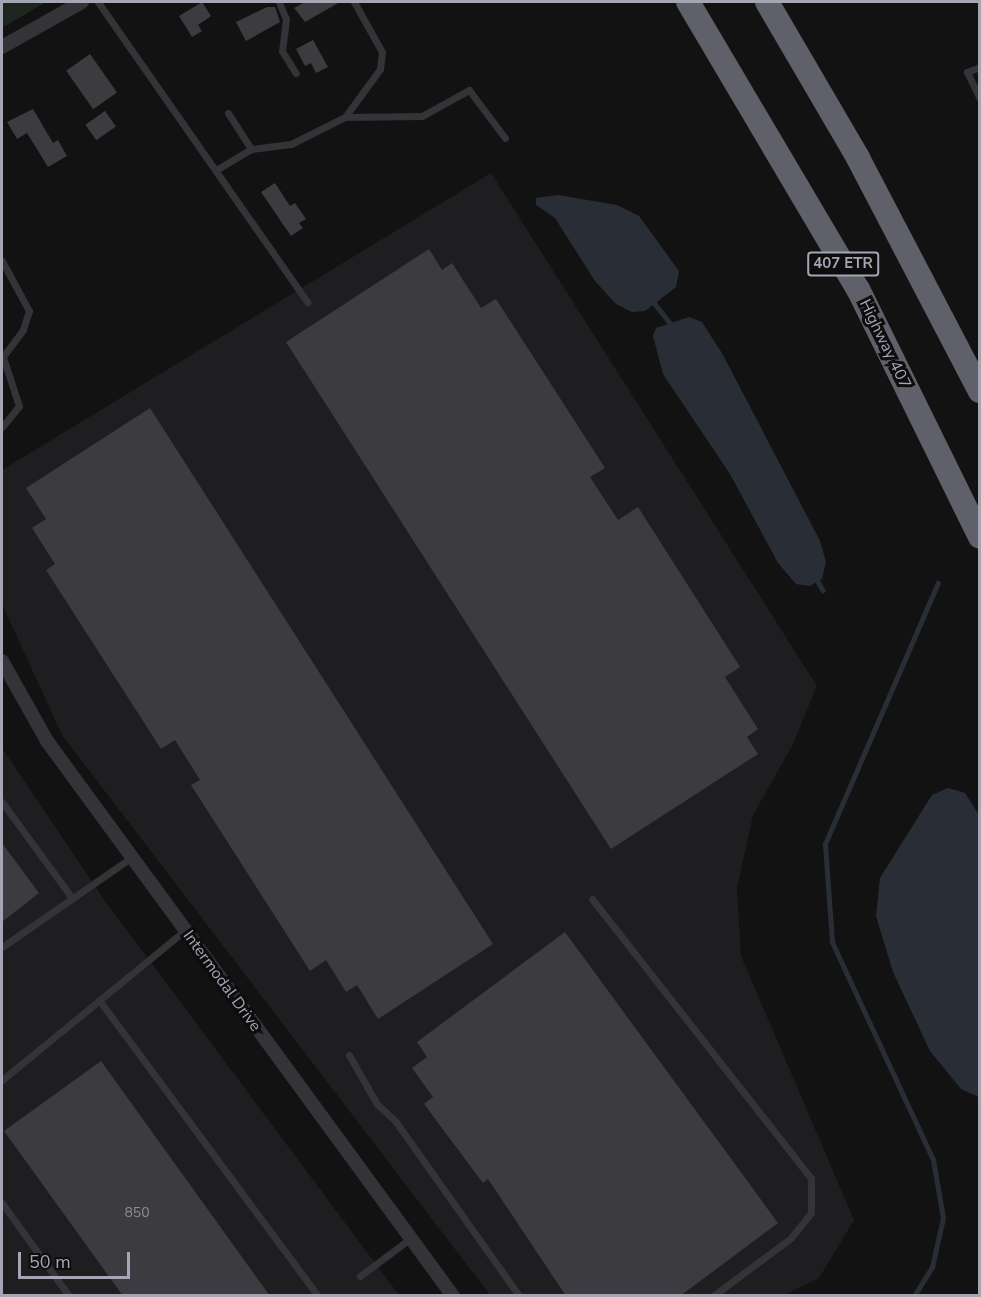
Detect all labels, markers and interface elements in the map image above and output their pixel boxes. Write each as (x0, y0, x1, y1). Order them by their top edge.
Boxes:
road number: 407 ETR (807, 252, 879, 276)
street label: Highway 407 (855, 296, 915, 392)
street label: Intermodal Drive (179, 927, 265, 1035)
house number: 850 (124, 1205, 150, 1221)
scale bar (21, 1240, 134, 1278)
text: 50 m (29, 1250, 71, 1274)

